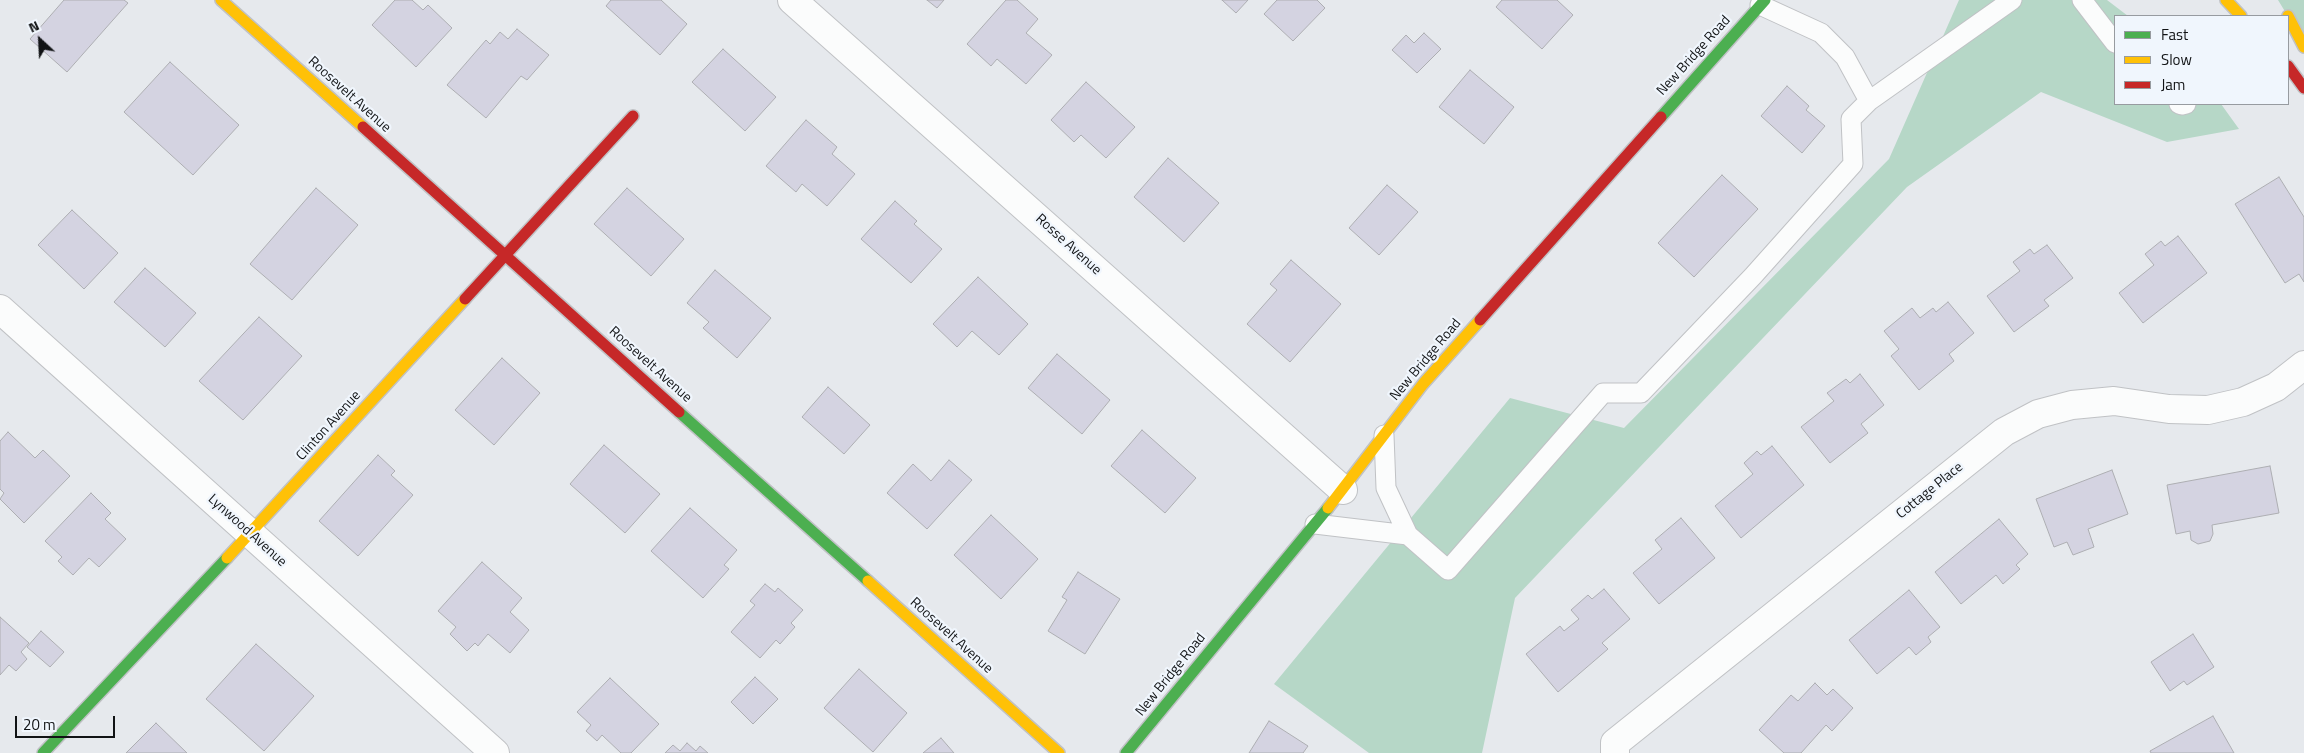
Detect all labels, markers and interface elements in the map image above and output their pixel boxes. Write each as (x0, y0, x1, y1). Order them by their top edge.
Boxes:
street label: New Bridge Road (1654, 13, 1734, 99)
text: N (25, 14, 42, 38)
north arrow (15, 15, 65, 65)
legend (2114, 15, 2289, 105)
text: Fast (2161, 23, 2188, 46)
text: Slow (2161, 48, 2192, 71)
street label: Roosevelt Avenue (304, 53, 394, 137)
text: Jam (2161, 73, 2185, 96)
street label: Rosse Avenue (1032, 211, 1104, 279)
street label: New Bridge Road (1387, 316, 1465, 404)
street label: Roosevelt Avenue (605, 323, 695, 407)
street label: Clinton Avenue (293, 388, 365, 464)
street label: Cottage Place (1893, 459, 1967, 523)
street label: Lynwood Avenue (204, 491, 290, 571)
street label: Roosevelt Avenue (906, 594, 996, 678)
street label: New Bridge Road (1132, 630, 1210, 720)
scale bar (18, 706, 118, 738)
text: 20 m (23, 713, 56, 736)

